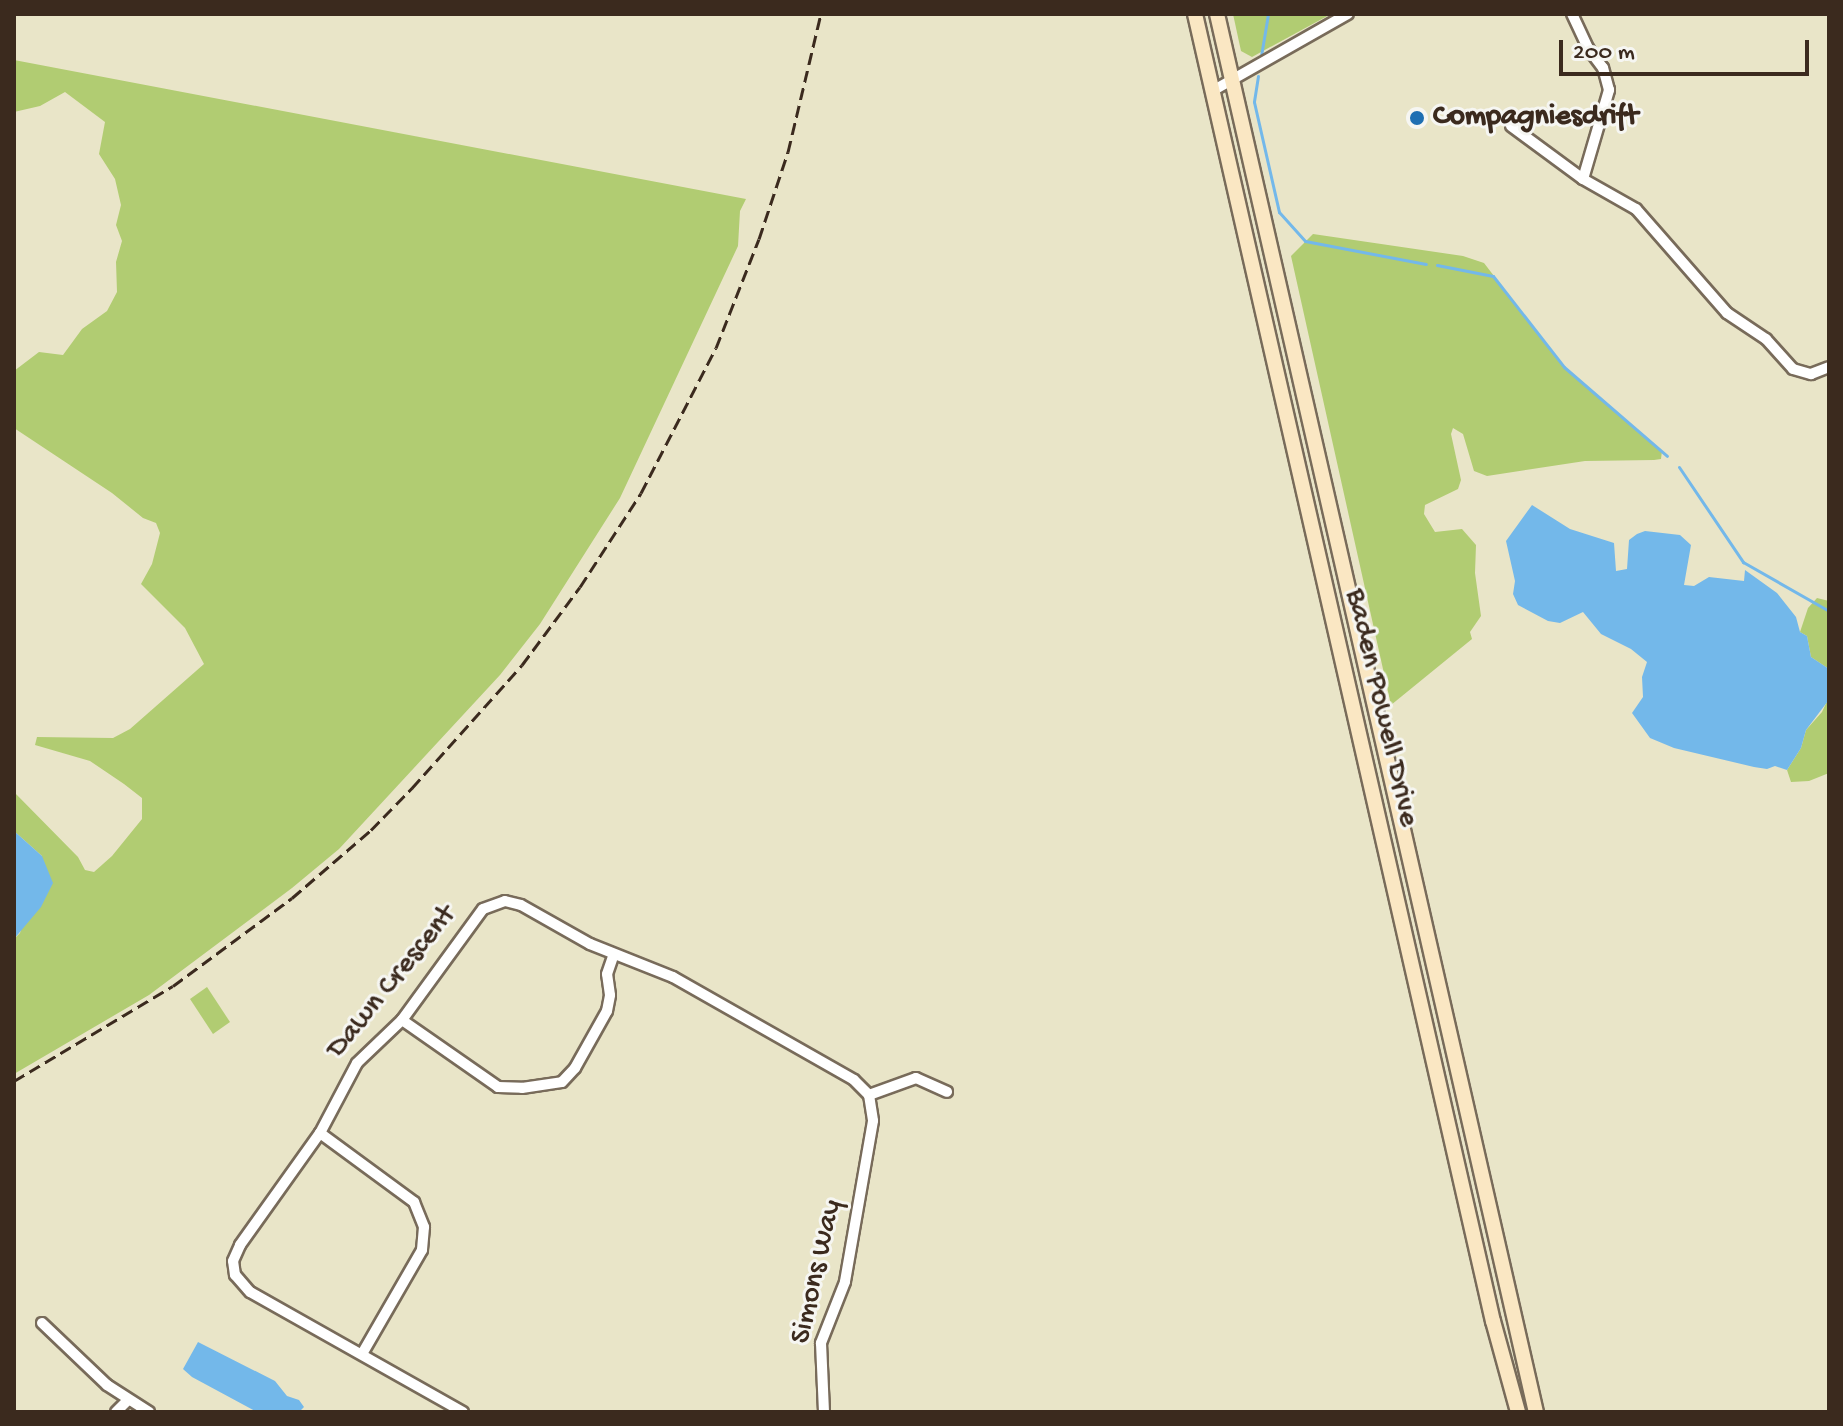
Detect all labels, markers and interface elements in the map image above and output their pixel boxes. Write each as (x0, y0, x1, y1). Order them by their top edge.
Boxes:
scale bar (1563, 24, 1813, 74)
text: 200 m (1573, 39, 1635, 68)
place label: Compagniesdrift (1433, 100, 1638, 136)
marker: Compagniesdrift (1408, 109, 1426, 127)
street label: Baden Powell Drive (1335, 586, 1425, 830)
street label: Dawn Crescent (320, 899, 466, 1067)
street label: Simons Way (784, 1197, 852, 1347)

